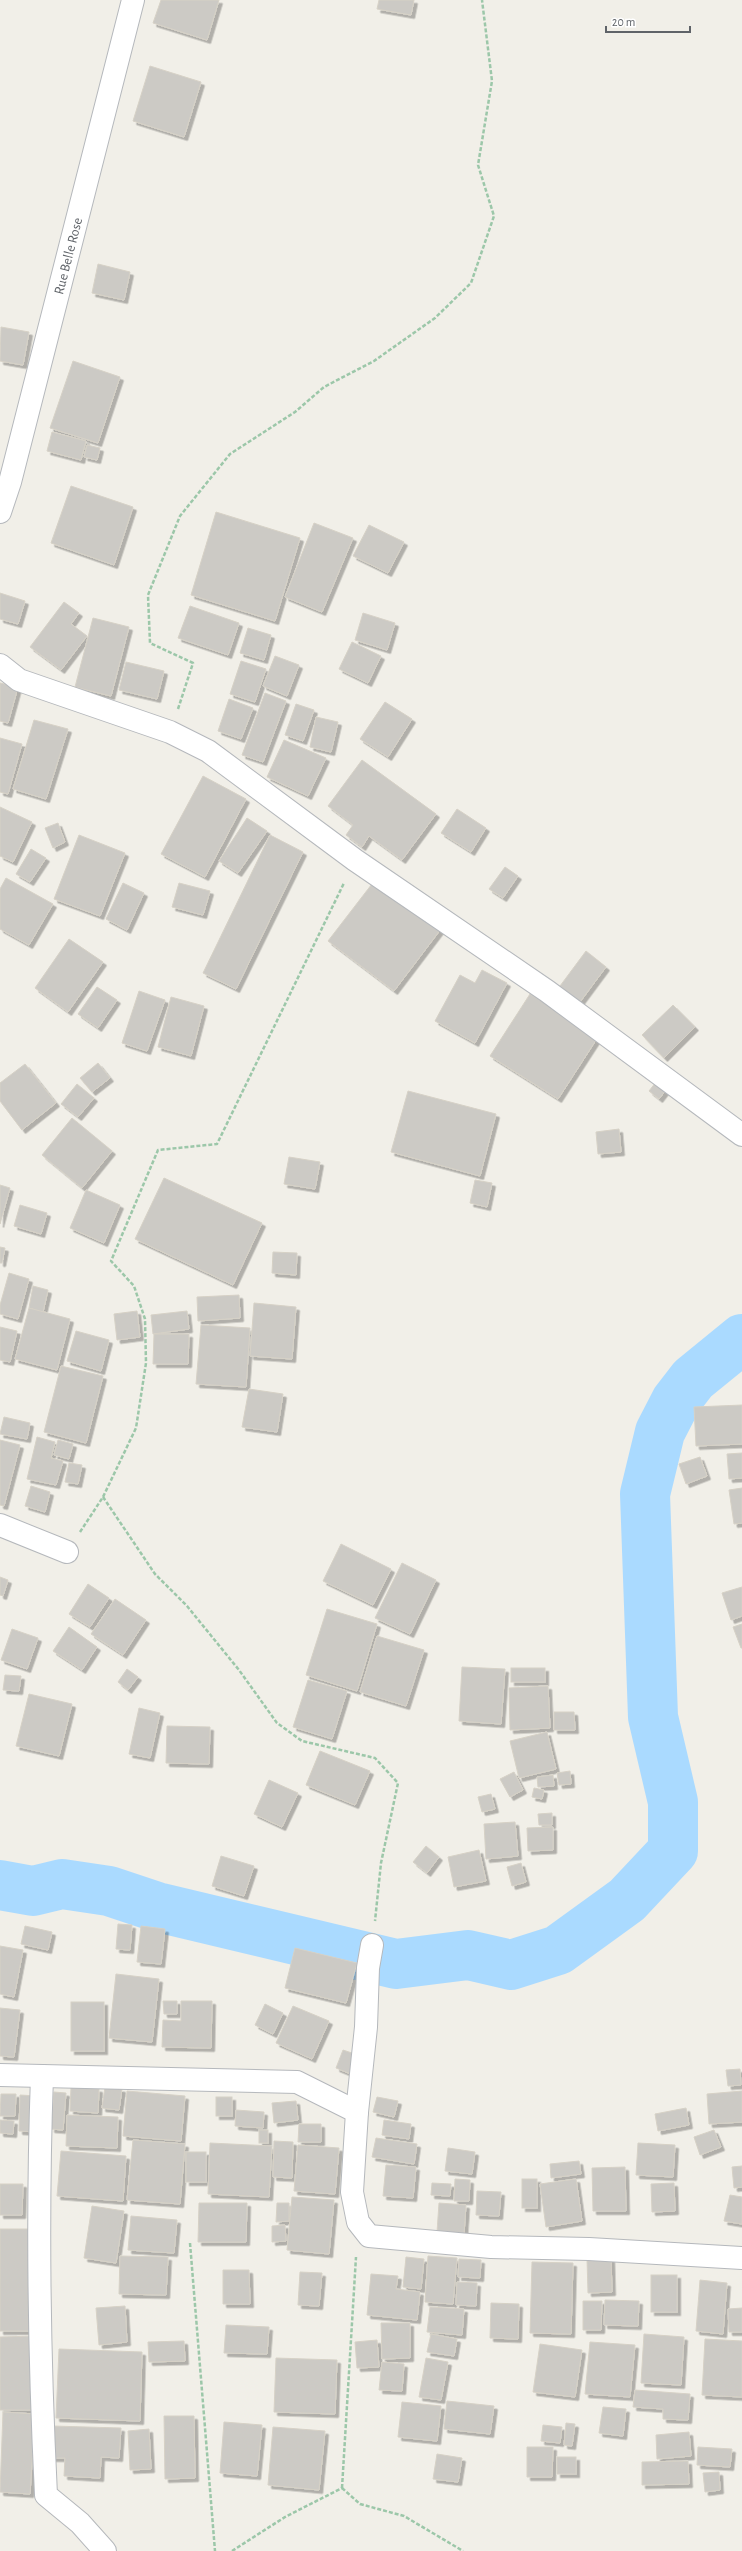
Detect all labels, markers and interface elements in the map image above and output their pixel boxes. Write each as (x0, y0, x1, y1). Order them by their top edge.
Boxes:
scale bar (606, 8, 690, 34)
text: 20 m (612, 16, 635, 28)
street label: Rue Belle Rose (52, 216, 85, 296)

